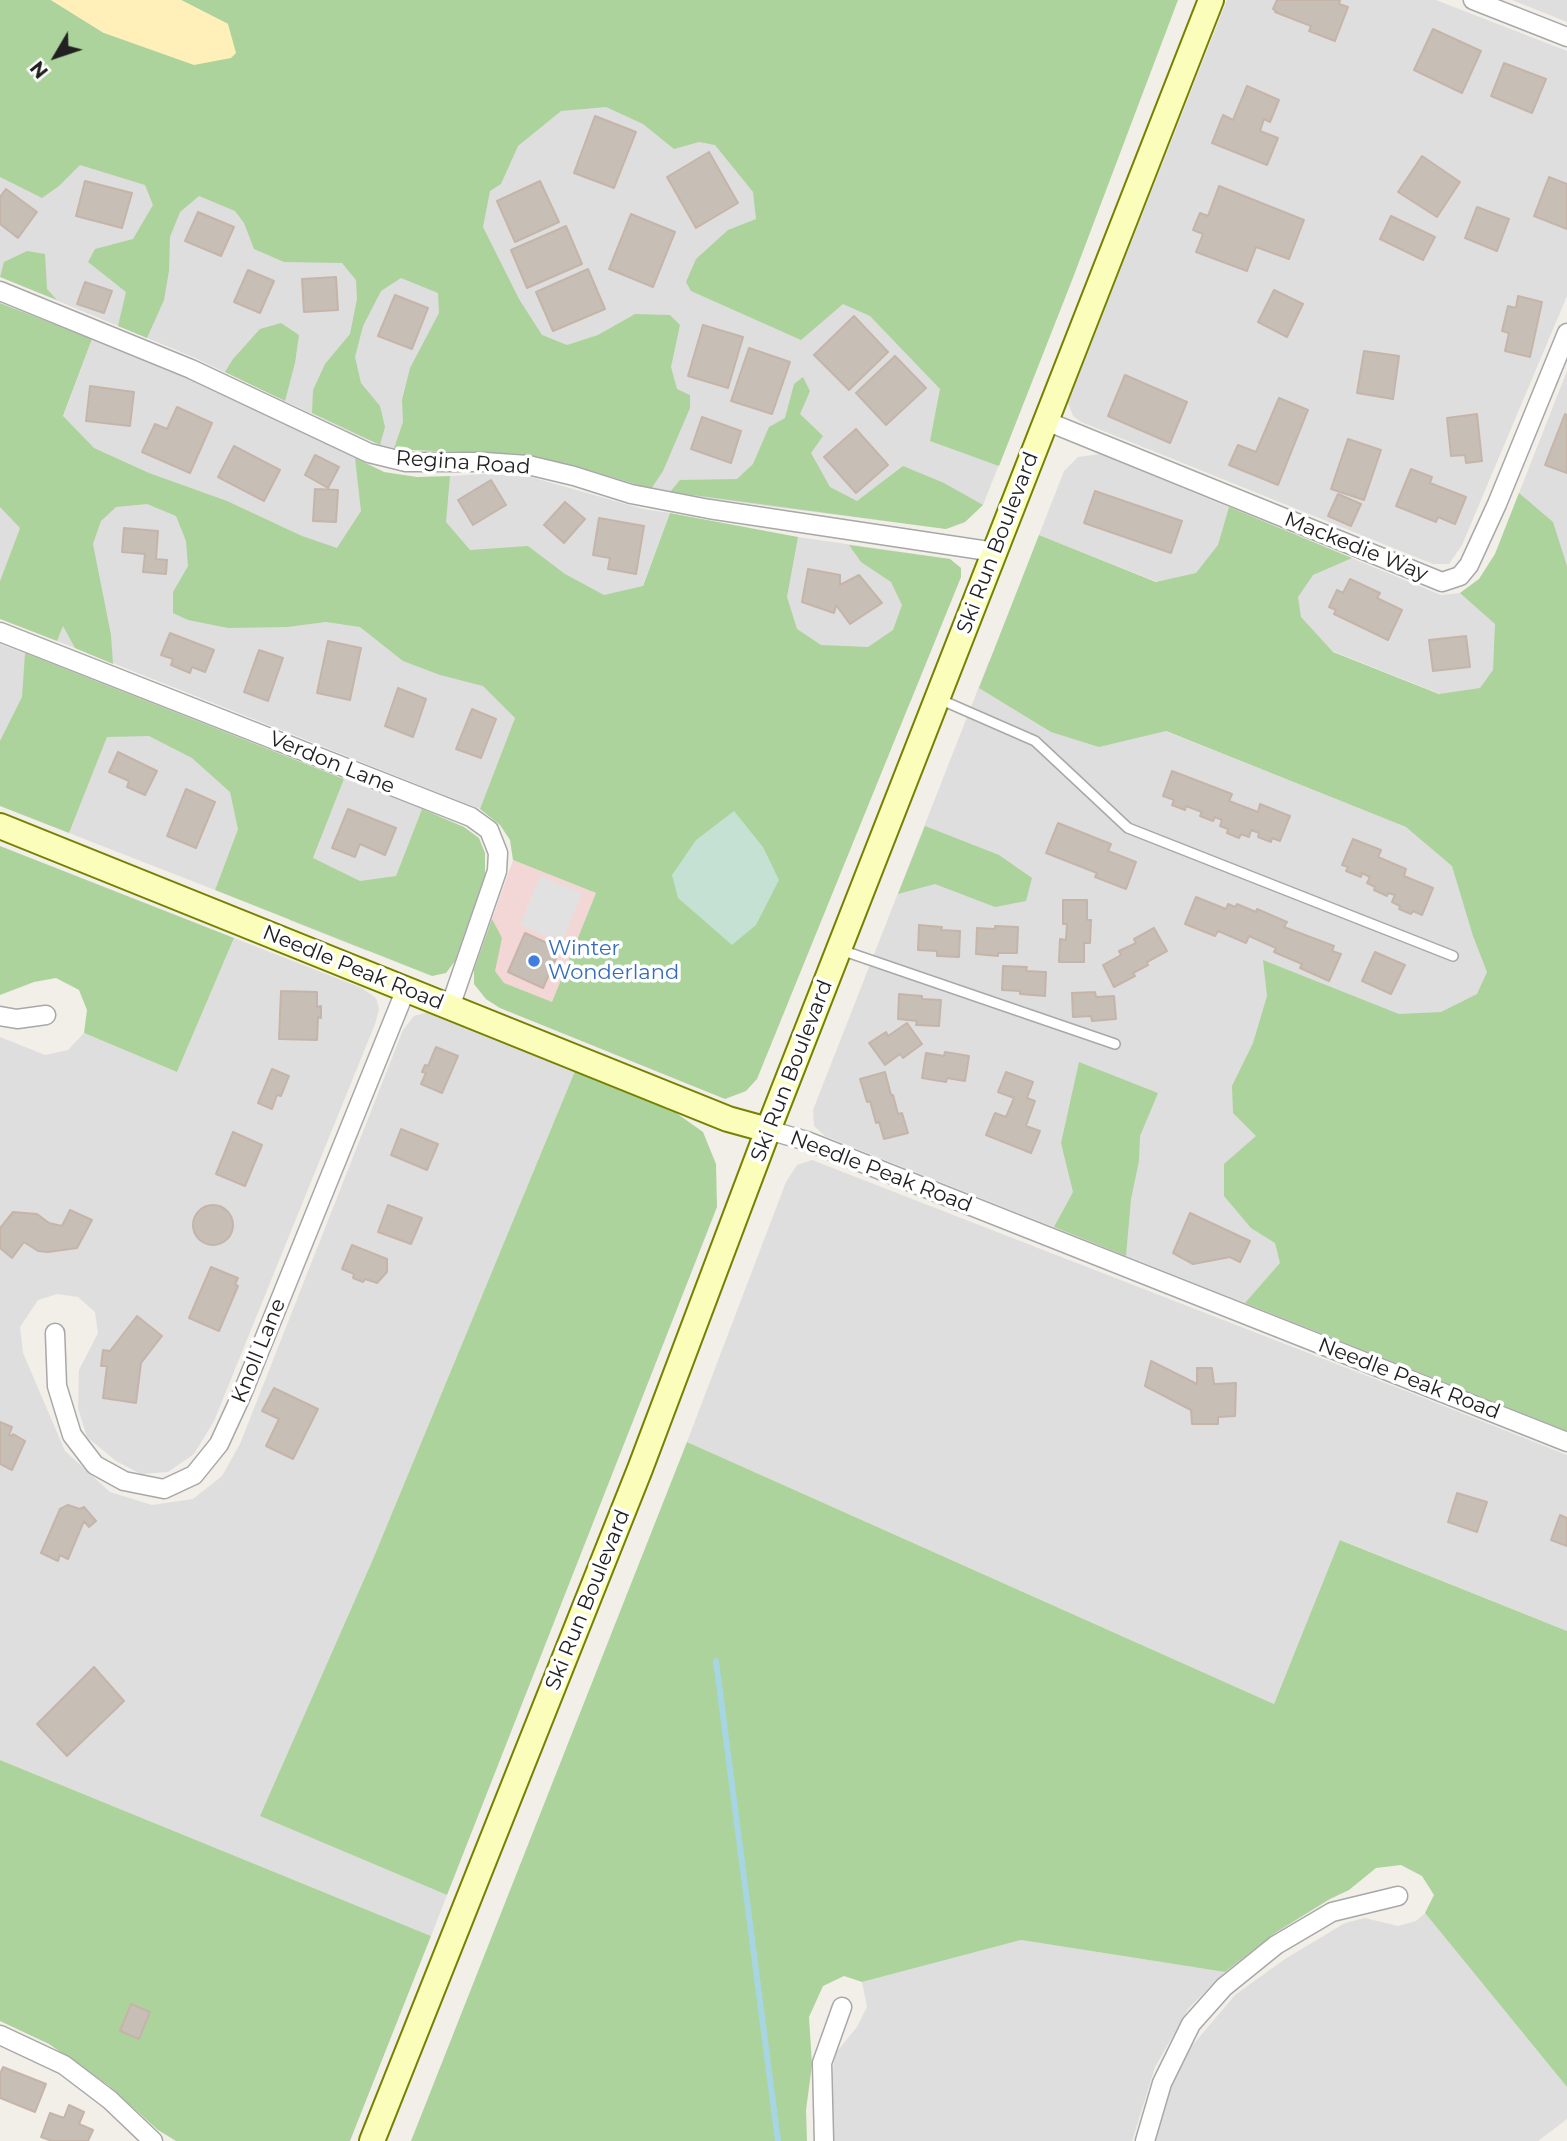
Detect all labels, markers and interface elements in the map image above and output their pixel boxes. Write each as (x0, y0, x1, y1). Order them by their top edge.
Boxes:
north arrow (21, 21, 91, 91)
text: N (26, 56, 53, 83)
street label: Regina Road (395, 446, 531, 480)
street label: Ski Run Boulevard (952, 449, 1044, 637)
street label: Mackedie Way (1281, 507, 1431, 587)
street label: Verdon Lane (266, 726, 398, 800)
street label: Needle Peak Road (259, 920, 447, 1016)
place label: Winter Wonderland (548, 936, 679, 986)
marker: Winter Wonderland (526, 953, 542, 969)
street label: Ski Run Boulevard (746, 977, 838, 1165)
street label: Needle Peak Road (786, 1126, 976, 1218)
street label: Knoll Lane (227, 1295, 291, 1407)
street label: Needle Peak Road (1314, 1333, 1504, 1425)
street label: Ski Run Boulevard (540, 1506, 636, 1694)

